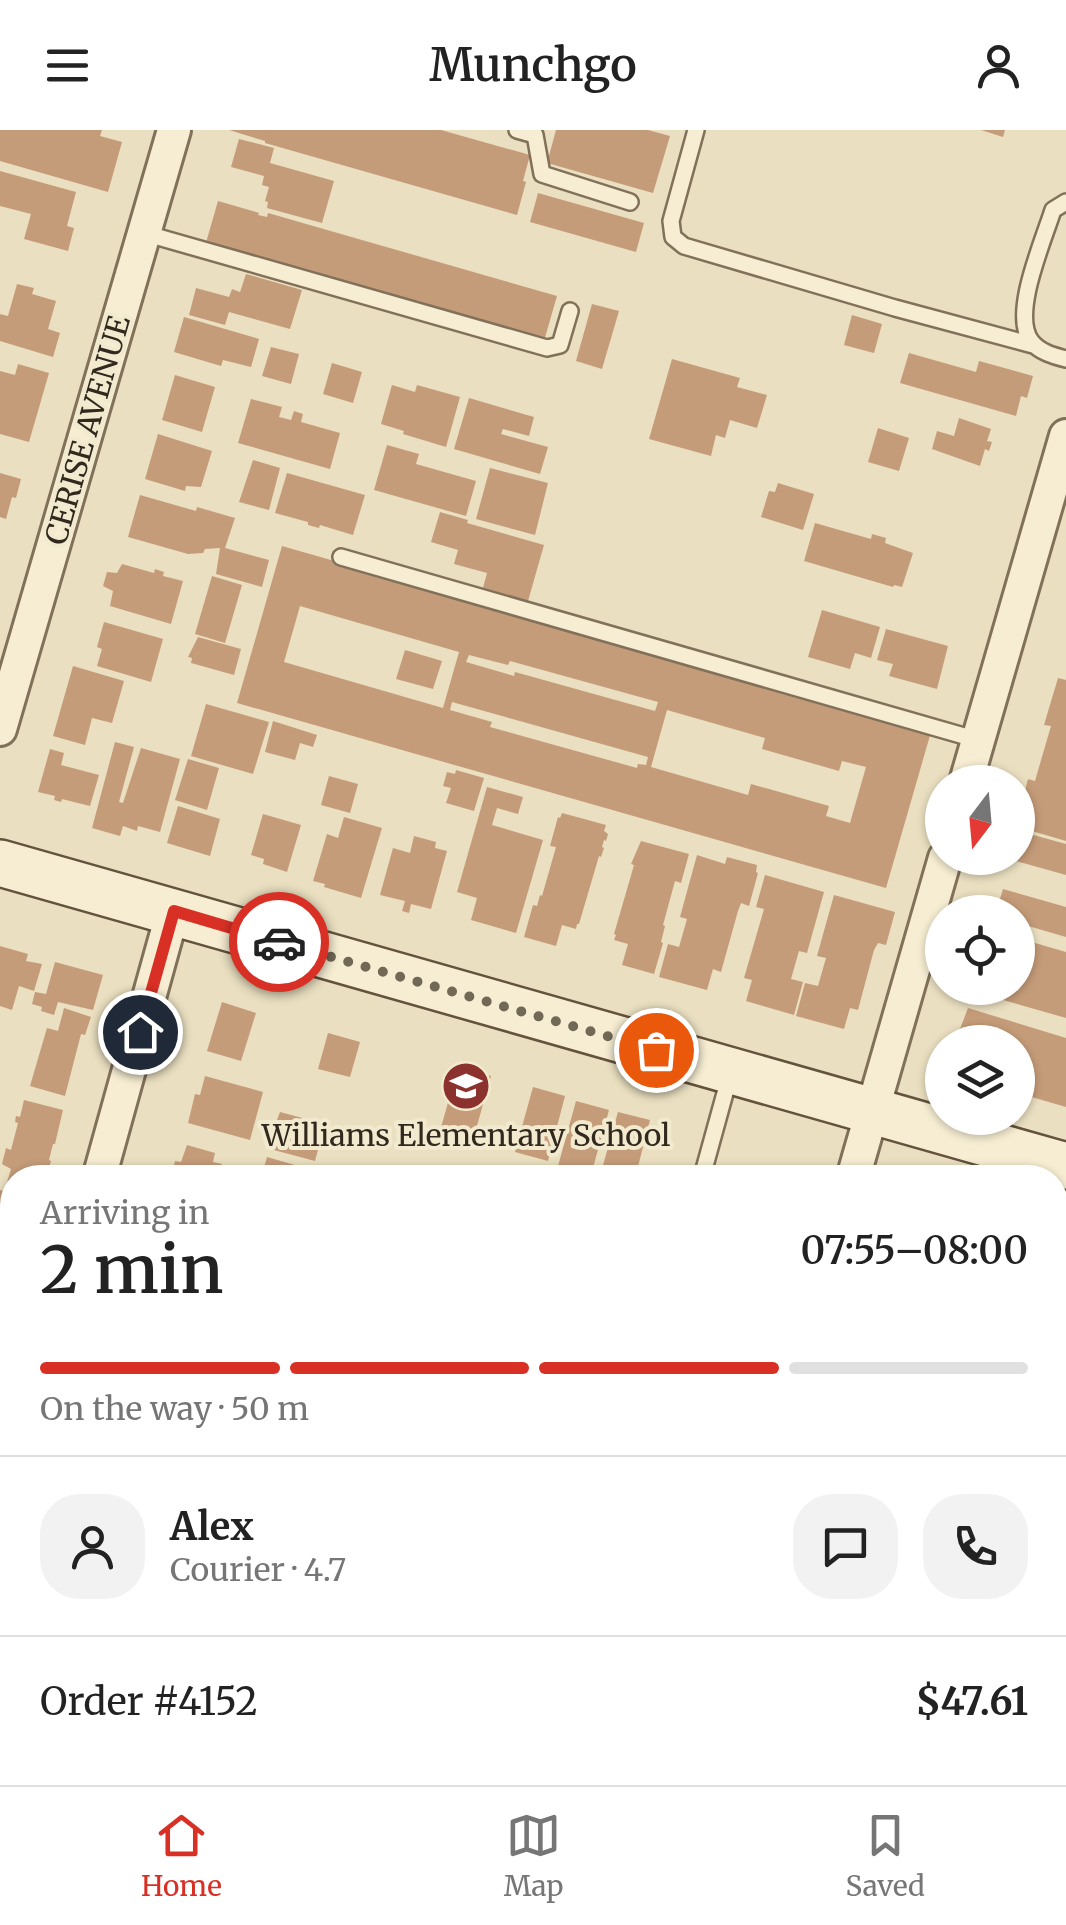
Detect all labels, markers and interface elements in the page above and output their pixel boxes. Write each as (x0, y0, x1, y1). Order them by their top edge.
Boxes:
text: Munchgo (429, 37, 637, 93)
icon: menu (40, 38, 95, 93)
icon: person (971, 38, 1026, 93)
street label: CERISE AVENUE (36, 311, 138, 549)
north arrow (925, 765, 1035, 875)
map controls (925, 765, 1035, 1135)
courier (229, 892, 329, 992)
button: locate (925, 895, 1035, 1005)
icon: car (252, 915, 307, 970)
pin (98, 990, 183, 1075)
icon: home (113, 1005, 168, 1060)
pin (614, 1008, 699, 1093)
icon: bag (629, 1023, 684, 1078)
button: layers (925, 1025, 1035, 1135)
school or university icon: Williams Elementary School (440, 1060, 492, 1112)
place label: Williams Elementary School (261, 1116, 670, 1154)
text: Arriving in (40, 1193, 209, 1233)
text: 07:55–08:00 (801, 1227, 1028, 1274)
text: 2 min (40, 1229, 224, 1311)
text: On the way · 50 m (40, 1389, 309, 1429)
button: person (40, 1494, 145, 1599)
button: chat (793, 1494, 898, 1599)
button: phone (923, 1494, 1028, 1599)
text: Alex (170, 1503, 254, 1550)
text: Courier · 4.7 (170, 1550, 346, 1590)
text: Order #4152 (40, 1678, 258, 1725)
text: $47.61 (916, 1678, 1028, 1725)
tab: Home (141, 1808, 222, 1904)
tab: Map (504, 1808, 564, 1904)
tab: Saved (846, 1808, 925, 1904)

